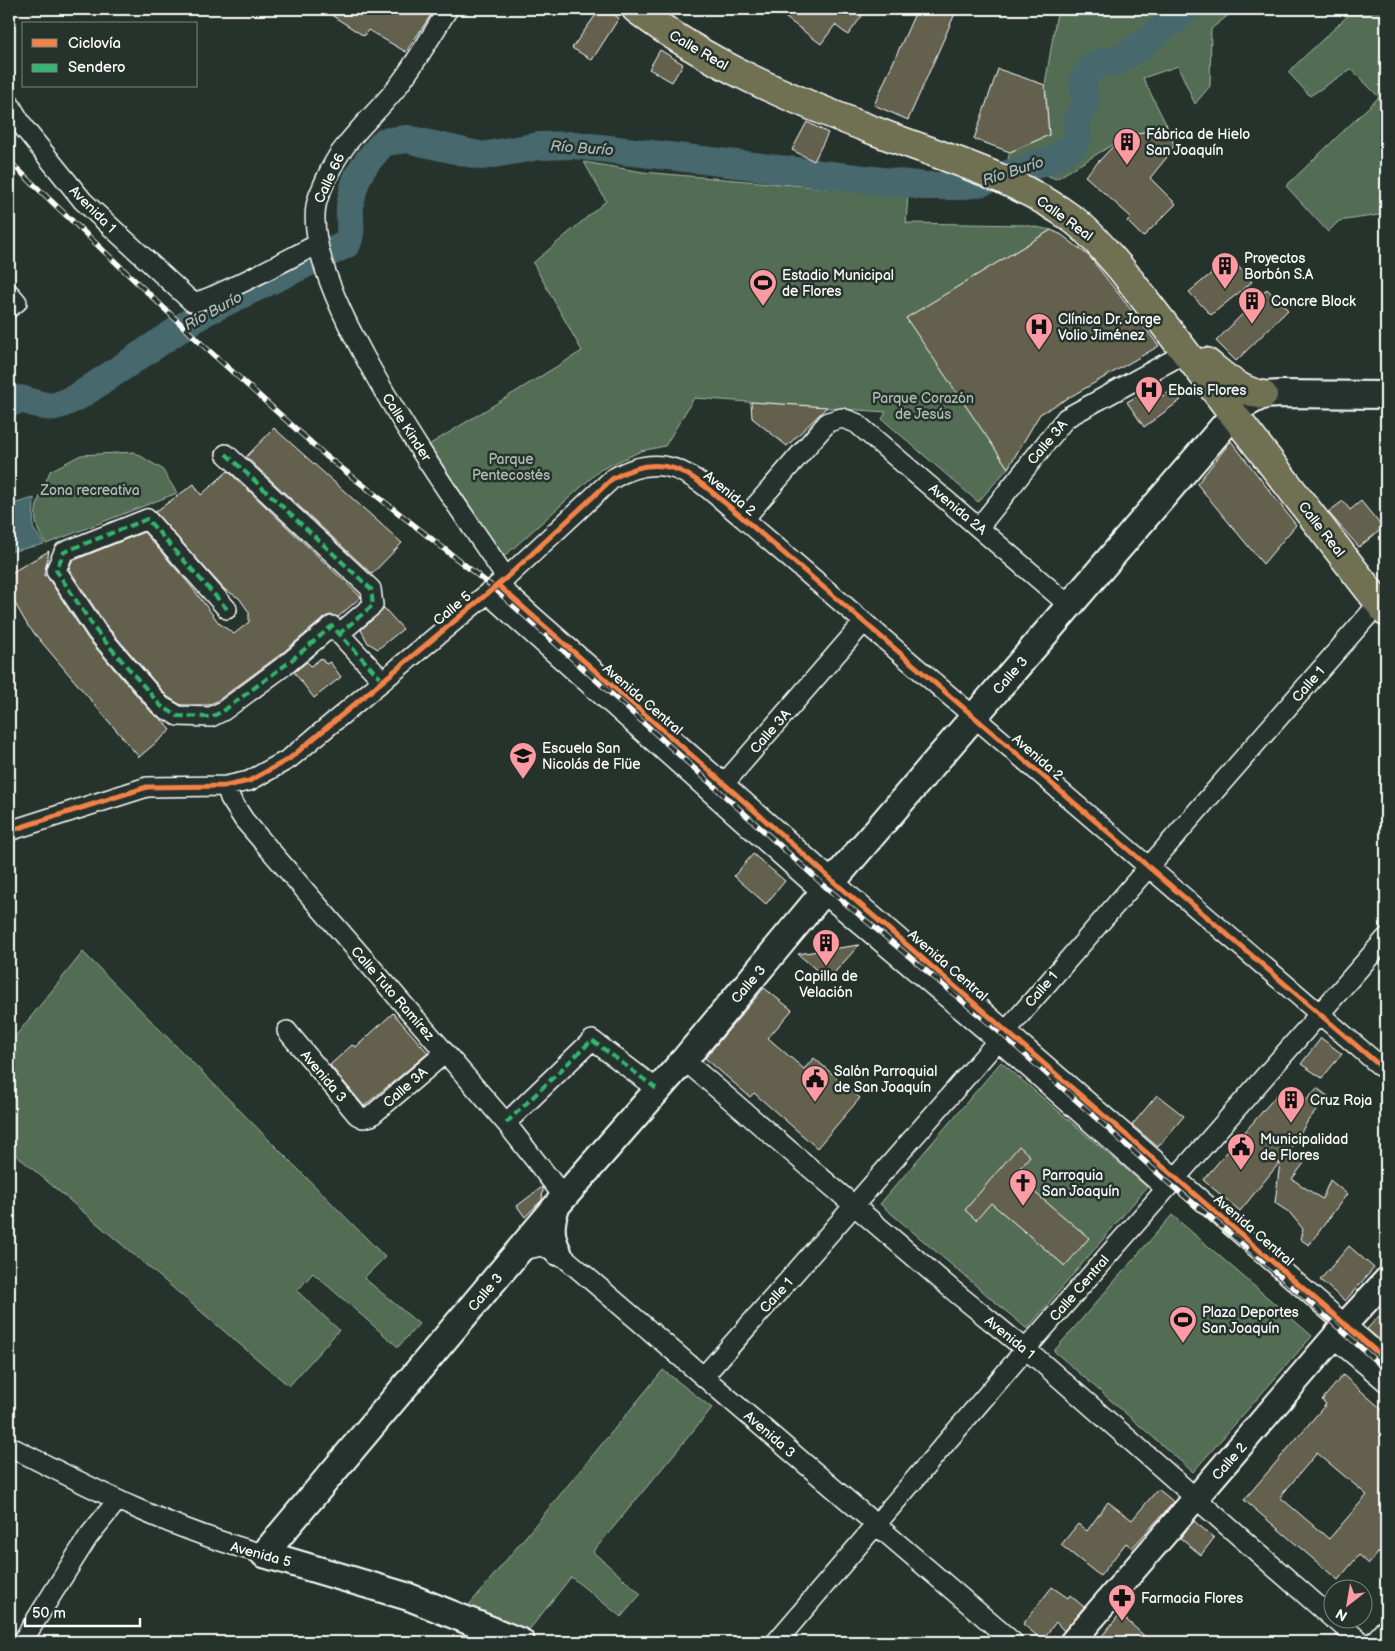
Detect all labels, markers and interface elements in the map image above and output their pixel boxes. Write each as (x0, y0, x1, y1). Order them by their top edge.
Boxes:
legend (22, 22, 198, 88)
street label: Calle Real (666, 27, 731, 74)
text: Ciclovía (68, 34, 121, 53)
text: Sendero (68, 58, 126, 77)
place label: Fábrica de Hielo San Joaquín (1146, 126, 1250, 159)
building icon: Fábrica de Hielo San Joaquín (1112, 127, 1142, 166)
water label: Río Burío (550, 137, 614, 160)
street label: Calle 66 (311, 150, 349, 206)
water label: Río Burío (980, 153, 1046, 190)
street label: Avenida 1 (66, 182, 120, 236)
street label: Calle Real (1033, 192, 1096, 245)
place label: Proyectos Borbón S.A (1244, 250, 1314, 283)
building icon: Proyectos Borbón S.A (1210, 251, 1240, 290)
place label: Estadio Municipal de Flores (782, 267, 894, 300)
sports icon: Estadio Municipal de Flores (748, 268, 778, 307)
building icon: Concre Block (1237, 286, 1267, 325)
water label: Río Burío (181, 288, 246, 335)
place label: Concre Block (1271, 293, 1356, 310)
place label: Clínica Dr. Jorge Volio Jiménez (1058, 311, 1161, 344)
hospital icon: Clínica Dr. Jorge Volio Jiménez (1024, 312, 1054, 351)
hospital icon: Ebais Flores (1134, 375, 1164, 414)
place label: Ebais Flores (1168, 382, 1246, 399)
street label: Calle Kinder (378, 390, 435, 465)
park label: Parque Corazón de Jesús (872, 390, 974, 423)
street label: Calle 3A (1024, 416, 1071, 468)
park label: Parque Pentecostés (472, 451, 550, 484)
street label: Avenida 2 (700, 467, 760, 520)
street label: Avenida 2A (925, 480, 991, 539)
park label: Zona recreativa (39, 482, 140, 499)
street label: Calle Real (1295, 498, 1348, 560)
street label: Calle 5 (430, 588, 475, 629)
street label: Calle 3 (989, 653, 1031, 698)
street label: Avenida Central (599, 660, 686, 739)
street label: Calle 1 (1288, 663, 1328, 706)
street label: Calle 3A (746, 705, 795, 757)
street label: Avenida 2 (1009, 731, 1067, 785)
place label: Escuela San Nicolás de Flüe (542, 740, 641, 773)
school or university icon: Escuela San Nicolás de Flüe (508, 741, 538, 780)
street label: Avenida Central (904, 926, 991, 1005)
building icon: Capilla de Velación (811, 928, 841, 967)
street label: Calle Tuto Ramírez (347, 943, 438, 1044)
street label: Calle 3 (727, 962, 769, 1007)
place label: Capilla de Velación (794, 968, 858, 1001)
street label: Calle 1 (1021, 968, 1061, 1011)
street label: Avenida 3 (297, 1047, 350, 1106)
street label: Calle 3A (380, 1063, 431, 1111)
place label: Salón Parroquial de San Joaquín (834, 1063, 937, 1096)
public building icon: Salón Parroquial de San Joaquín (800, 1064, 830, 1103)
building icon: Cruz Roja (1276, 1085, 1306, 1124)
place label: Cruz Roja (1310, 1092, 1372, 1109)
place label: Municipalidad de Flores (1260, 1131, 1348, 1164)
public building icon: Municipalidad de Flores (1226, 1132, 1256, 1171)
place label: Parroquia San Joaquín (1042, 1167, 1120, 1200)
church icon: Parroquia San Joaquín (1008, 1168, 1038, 1207)
street label: Avenida Central (1210, 1191, 1297, 1270)
street label: Calle Central (1046, 1252, 1113, 1325)
street label: Calle 3 (464, 1270, 506, 1315)
street label: Calle 1 (756, 1274, 797, 1316)
place label: Plaza Deportes San Joaquín (1202, 1304, 1299, 1337)
sports icon: Plaza Deportes San Joaquín (1168, 1305, 1198, 1344)
street label: Avenida 1 (981, 1312, 1038, 1363)
street label: Avenida 3 (740, 1407, 799, 1461)
street label: Calle 2 (1208, 1438, 1251, 1484)
street label: Avenida 5 (229, 1538, 293, 1571)
north arrow (1322, 1578, 1372, 1628)
pharmacy icon: Farmacia Flores (1107, 1583, 1137, 1622)
place label: Farmacia Flores (1141, 1590, 1243, 1607)
scale bar (25, 1596, 140, 1628)
text: 50 m (32, 1604, 66, 1623)
text: N (1333, 1605, 1350, 1625)

